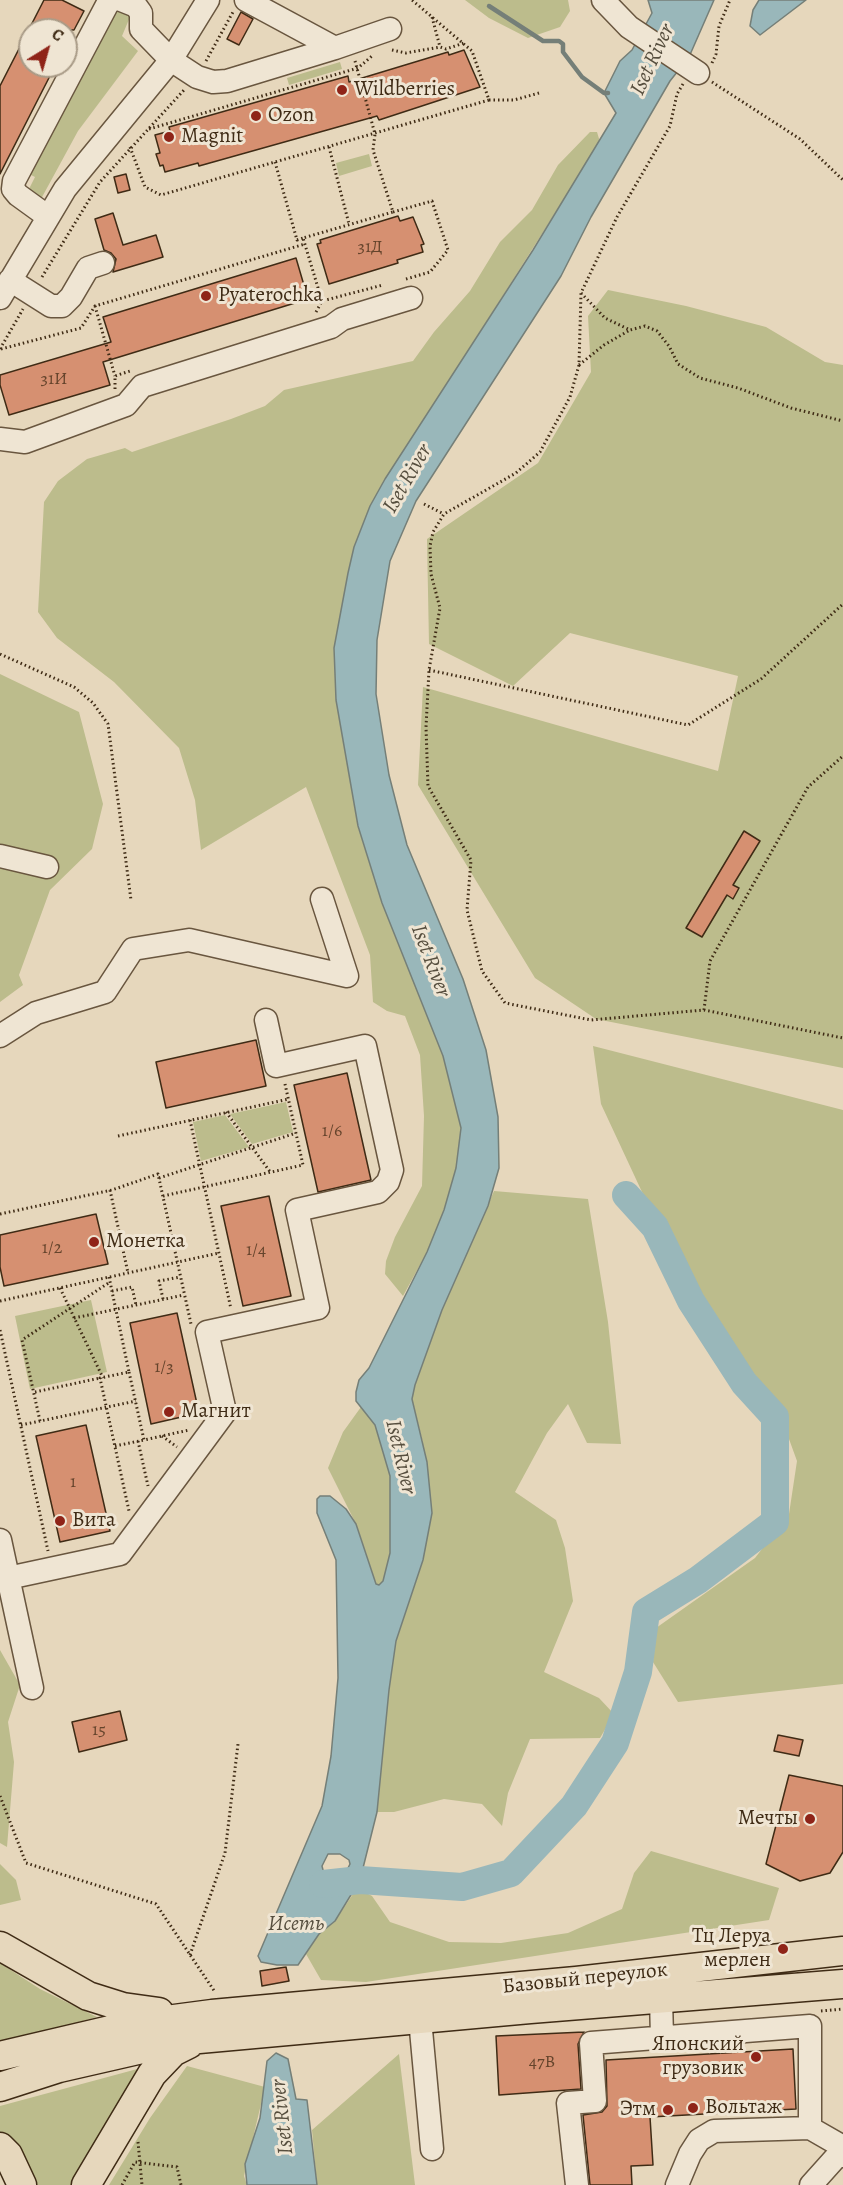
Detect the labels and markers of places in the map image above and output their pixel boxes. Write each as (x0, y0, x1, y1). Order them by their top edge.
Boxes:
place label: Wildberries (354, 77, 455, 103)
marker: Wildberries (335, 83, 349, 97)
place label: Ozon (268, 103, 314, 129)
marker: Ozon (249, 109, 263, 123)
place label: Magnit (181, 124, 243, 150)
marker: Magnit (162, 130, 176, 144)
place label: Pyaterochka (218, 283, 323, 309)
marker: Pyaterochka (199, 289, 213, 303)
place label: Монетка (106, 1229, 185, 1255)
marker: Монетка (87, 1235, 101, 1249)
place label: Магнит (181, 1399, 251, 1425)
marker: Магнит (162, 1405, 176, 1419)
place label: Вита (72, 1508, 116, 1534)
marker: Вита (53, 1514, 67, 1528)
place label: Мечты (738, 1806, 798, 1832)
marker: Мечты (803, 1812, 817, 1826)
place label: Тц Леруа мерлен (692, 1924, 771, 1974)
marker: Тц Леруа мерлен (776, 1942, 790, 1956)
place label: Японский грузовик (652, 2032, 744, 2082)
marker: Японский грузовик (749, 2050, 763, 2064)
place label: Вольтаж (705, 2095, 782, 2121)
place label: Этм (620, 2097, 656, 2123)
marker: Вольтаж (686, 2101, 700, 2115)
marker: Этм (661, 2103, 675, 2117)

